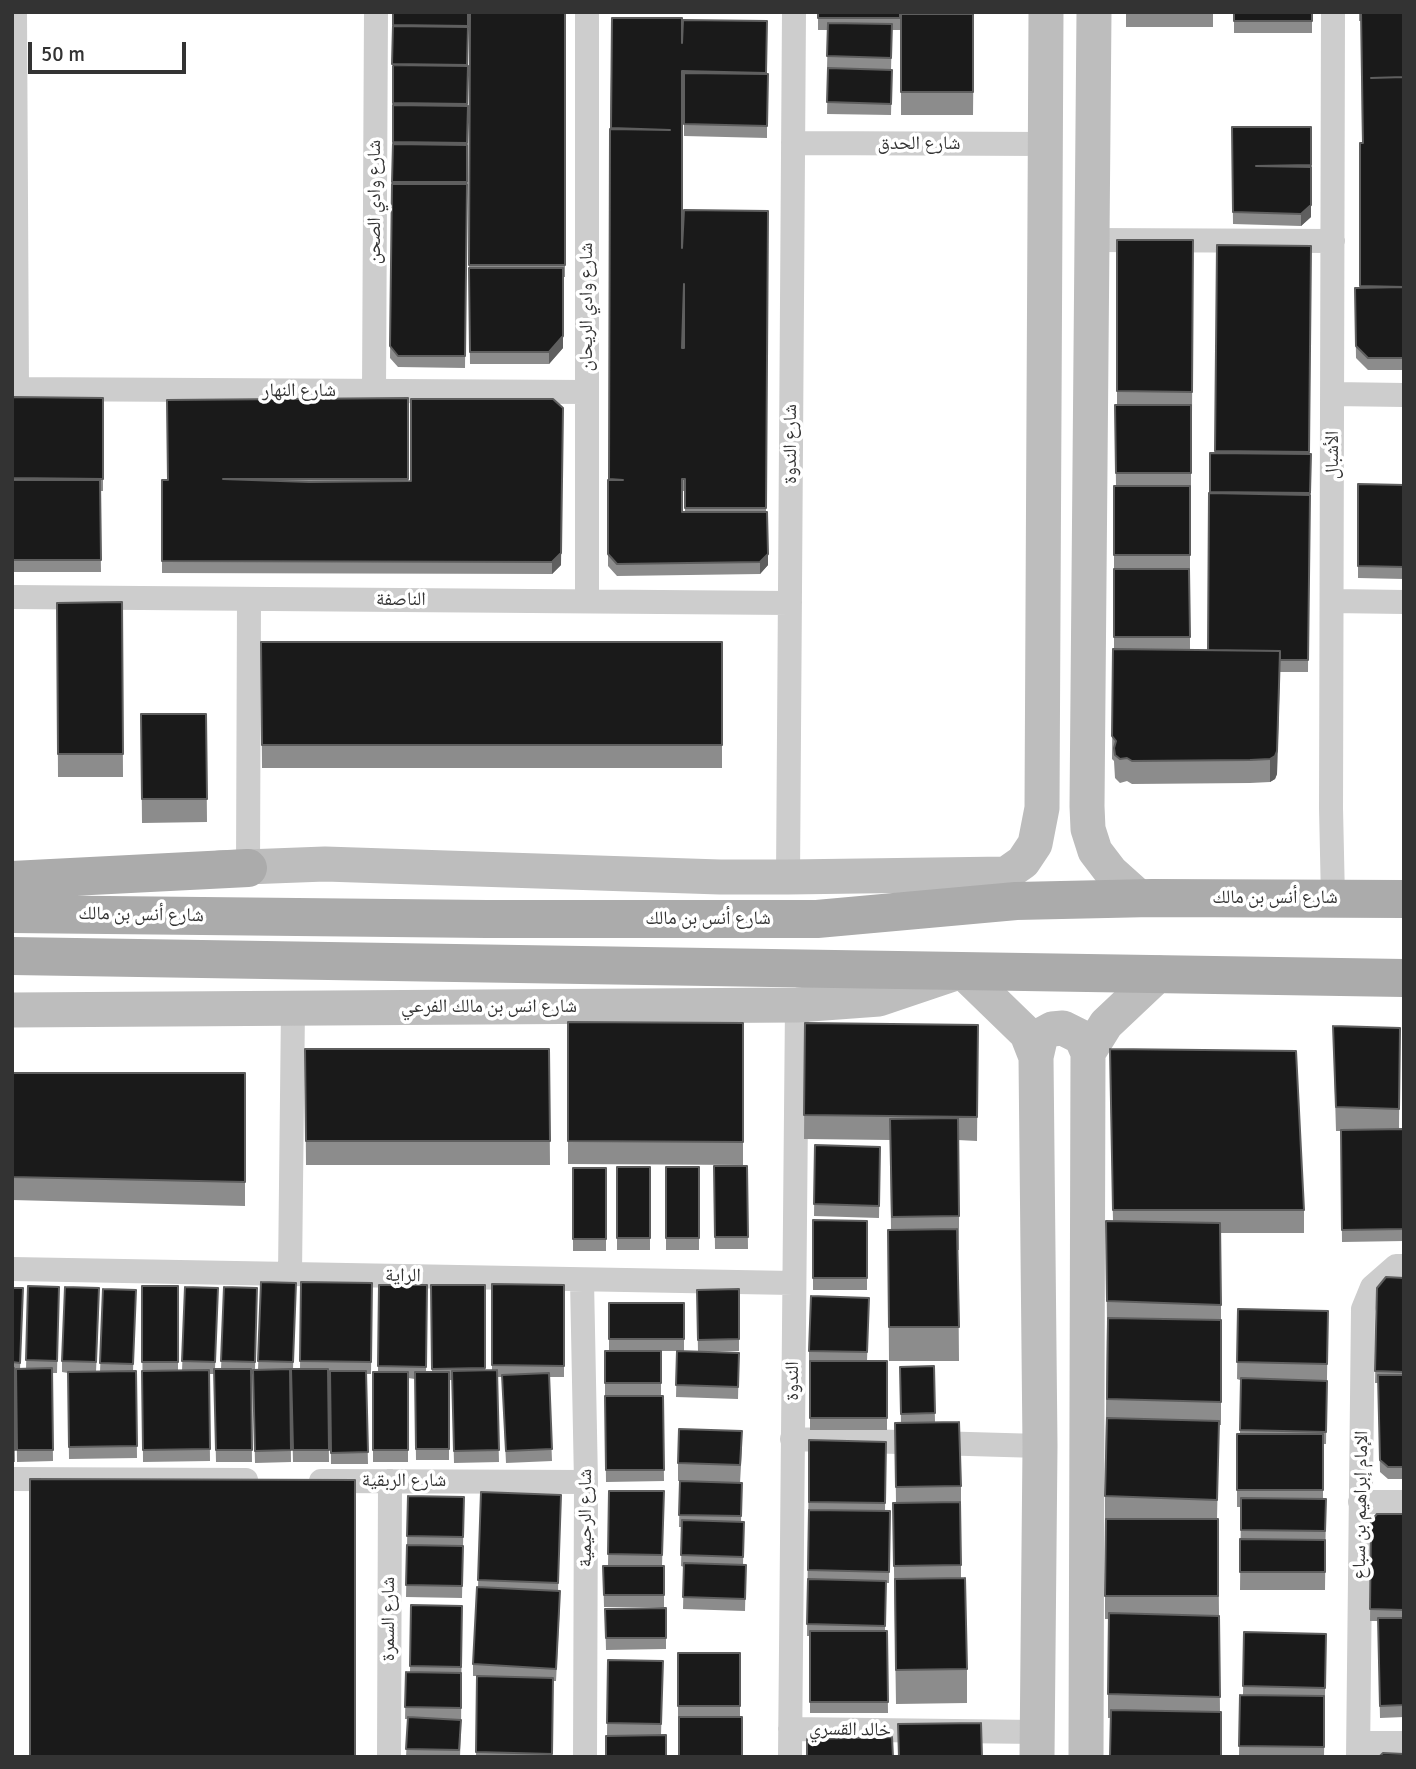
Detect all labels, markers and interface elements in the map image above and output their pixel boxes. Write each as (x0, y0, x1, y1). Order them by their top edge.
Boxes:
scale bar (32, 28, 189, 72)
text: 50 m (41, 41, 85, 67)
street label: شارع الحدق (878, 133, 960, 155)
street label: شارع وادي الصحن (364, 140, 386, 264)
street label: شارع وادي الريحان (576, 243, 598, 371)
street label: شارع النهار (262, 380, 336, 402)
street label: شارع الندوة (780, 404, 802, 484)
street label: الأشبال (1322, 431, 1344, 479)
street label: الناصفة (376, 589, 426, 611)
street label: شارع أنس بن مالك (1212, 887, 1338, 909)
street label: شارع أنس بن مالك (78, 903, 204, 927)
street label: شارع أنس بن مالك (645, 908, 771, 930)
street label: شارع انس بن مالك الفرعي (401, 996, 577, 1018)
street label: الراية (385, 1264, 421, 1288)
street label: الندوة (782, 1361, 804, 1401)
street label: الإمام إبراهيم بن سباع (1348, 1430, 1374, 1580)
street label: شارع الرحيمية (575, 1469, 597, 1567)
street label: شارع الربقية (362, 1470, 446, 1492)
street label: شارع السمرة (378, 1577, 400, 1661)
street label: خالد القسري (809, 1718, 891, 1742)

